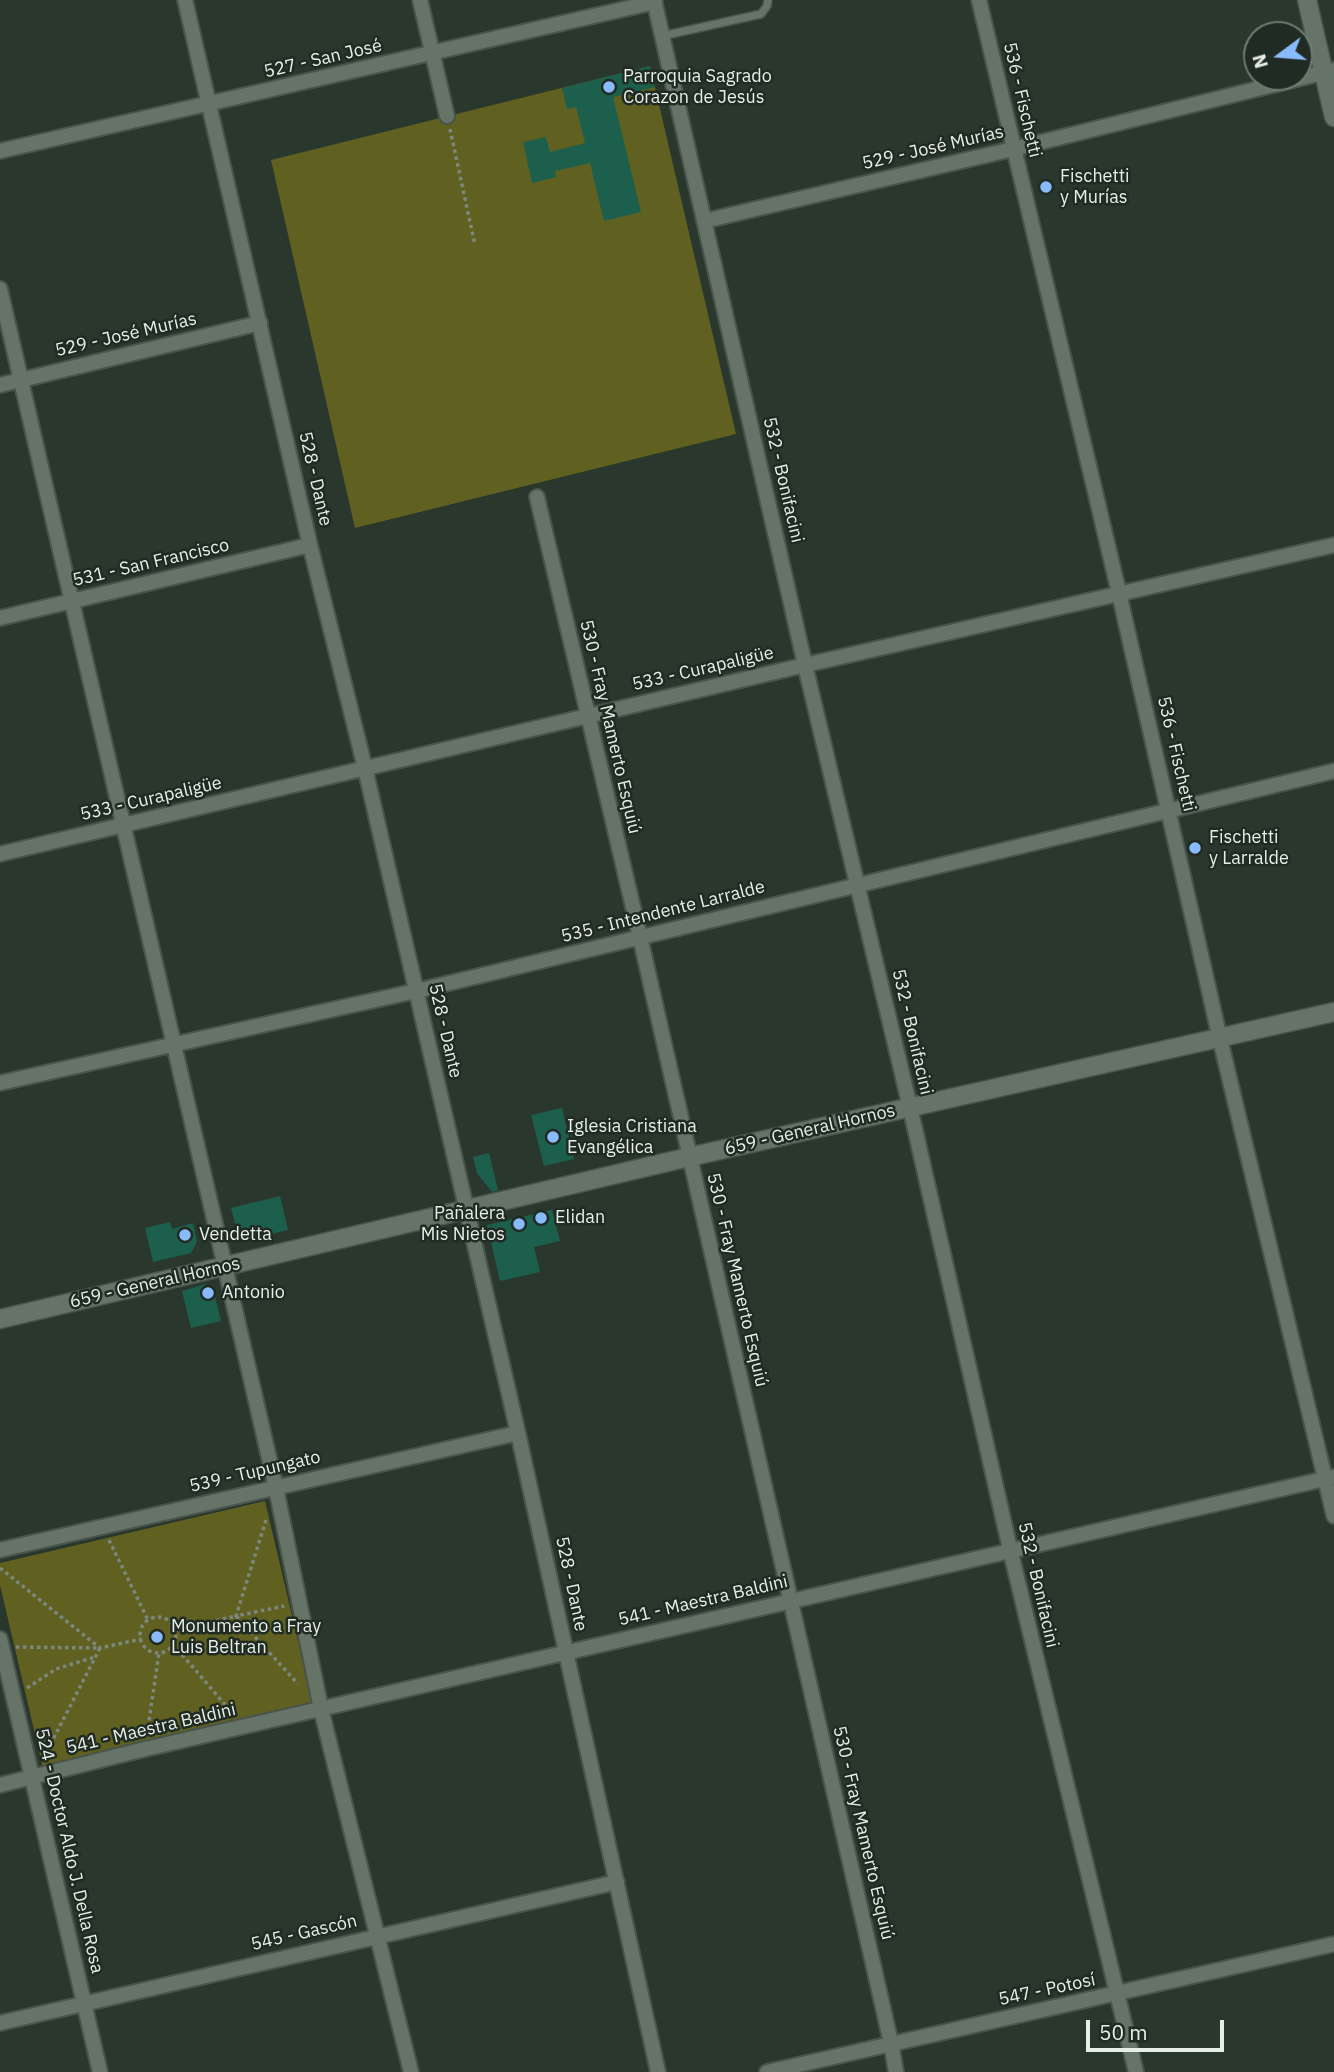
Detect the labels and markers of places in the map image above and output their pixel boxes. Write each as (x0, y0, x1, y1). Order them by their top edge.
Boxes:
place label: Parroquia Sagrado Corazon de Jesús (623, 66, 772, 108)
marker: Parroquia Sagrado Corazon de Jesús (601, 79, 617, 95)
place label: Fischetti y Murías (1060, 166, 1129, 208)
marker: Fischetti y Murías (1038, 179, 1054, 195)
place label: Fischetti y Larralde (1209, 827, 1289, 870)
marker: Fischetti y Larralde (1187, 840, 1203, 856)
place label: Iglesia Cristiana Evangélica (567, 1116, 697, 1158)
marker: Iglesia Cristiana Evangélica (545, 1129, 561, 1145)
place label: Pañalera Mis Nietos (421, 1203, 505, 1246)
place label: Elidan (555, 1207, 605, 1229)
marker: Elidan (533, 1210, 549, 1226)
marker: Pañalera Mis Nietos (511, 1216, 527, 1232)
place label: Vendetta (199, 1224, 272, 1246)
marker: Vendetta (177, 1227, 193, 1243)
place label: Antonio (222, 1282, 285, 1304)
marker: Antonio (200, 1285, 216, 1301)
place label: Monumento a Fray Luis Beltran (171, 1616, 321, 1658)
marker: Monumento a Fray Luis Beltran (149, 1629, 165, 1645)

